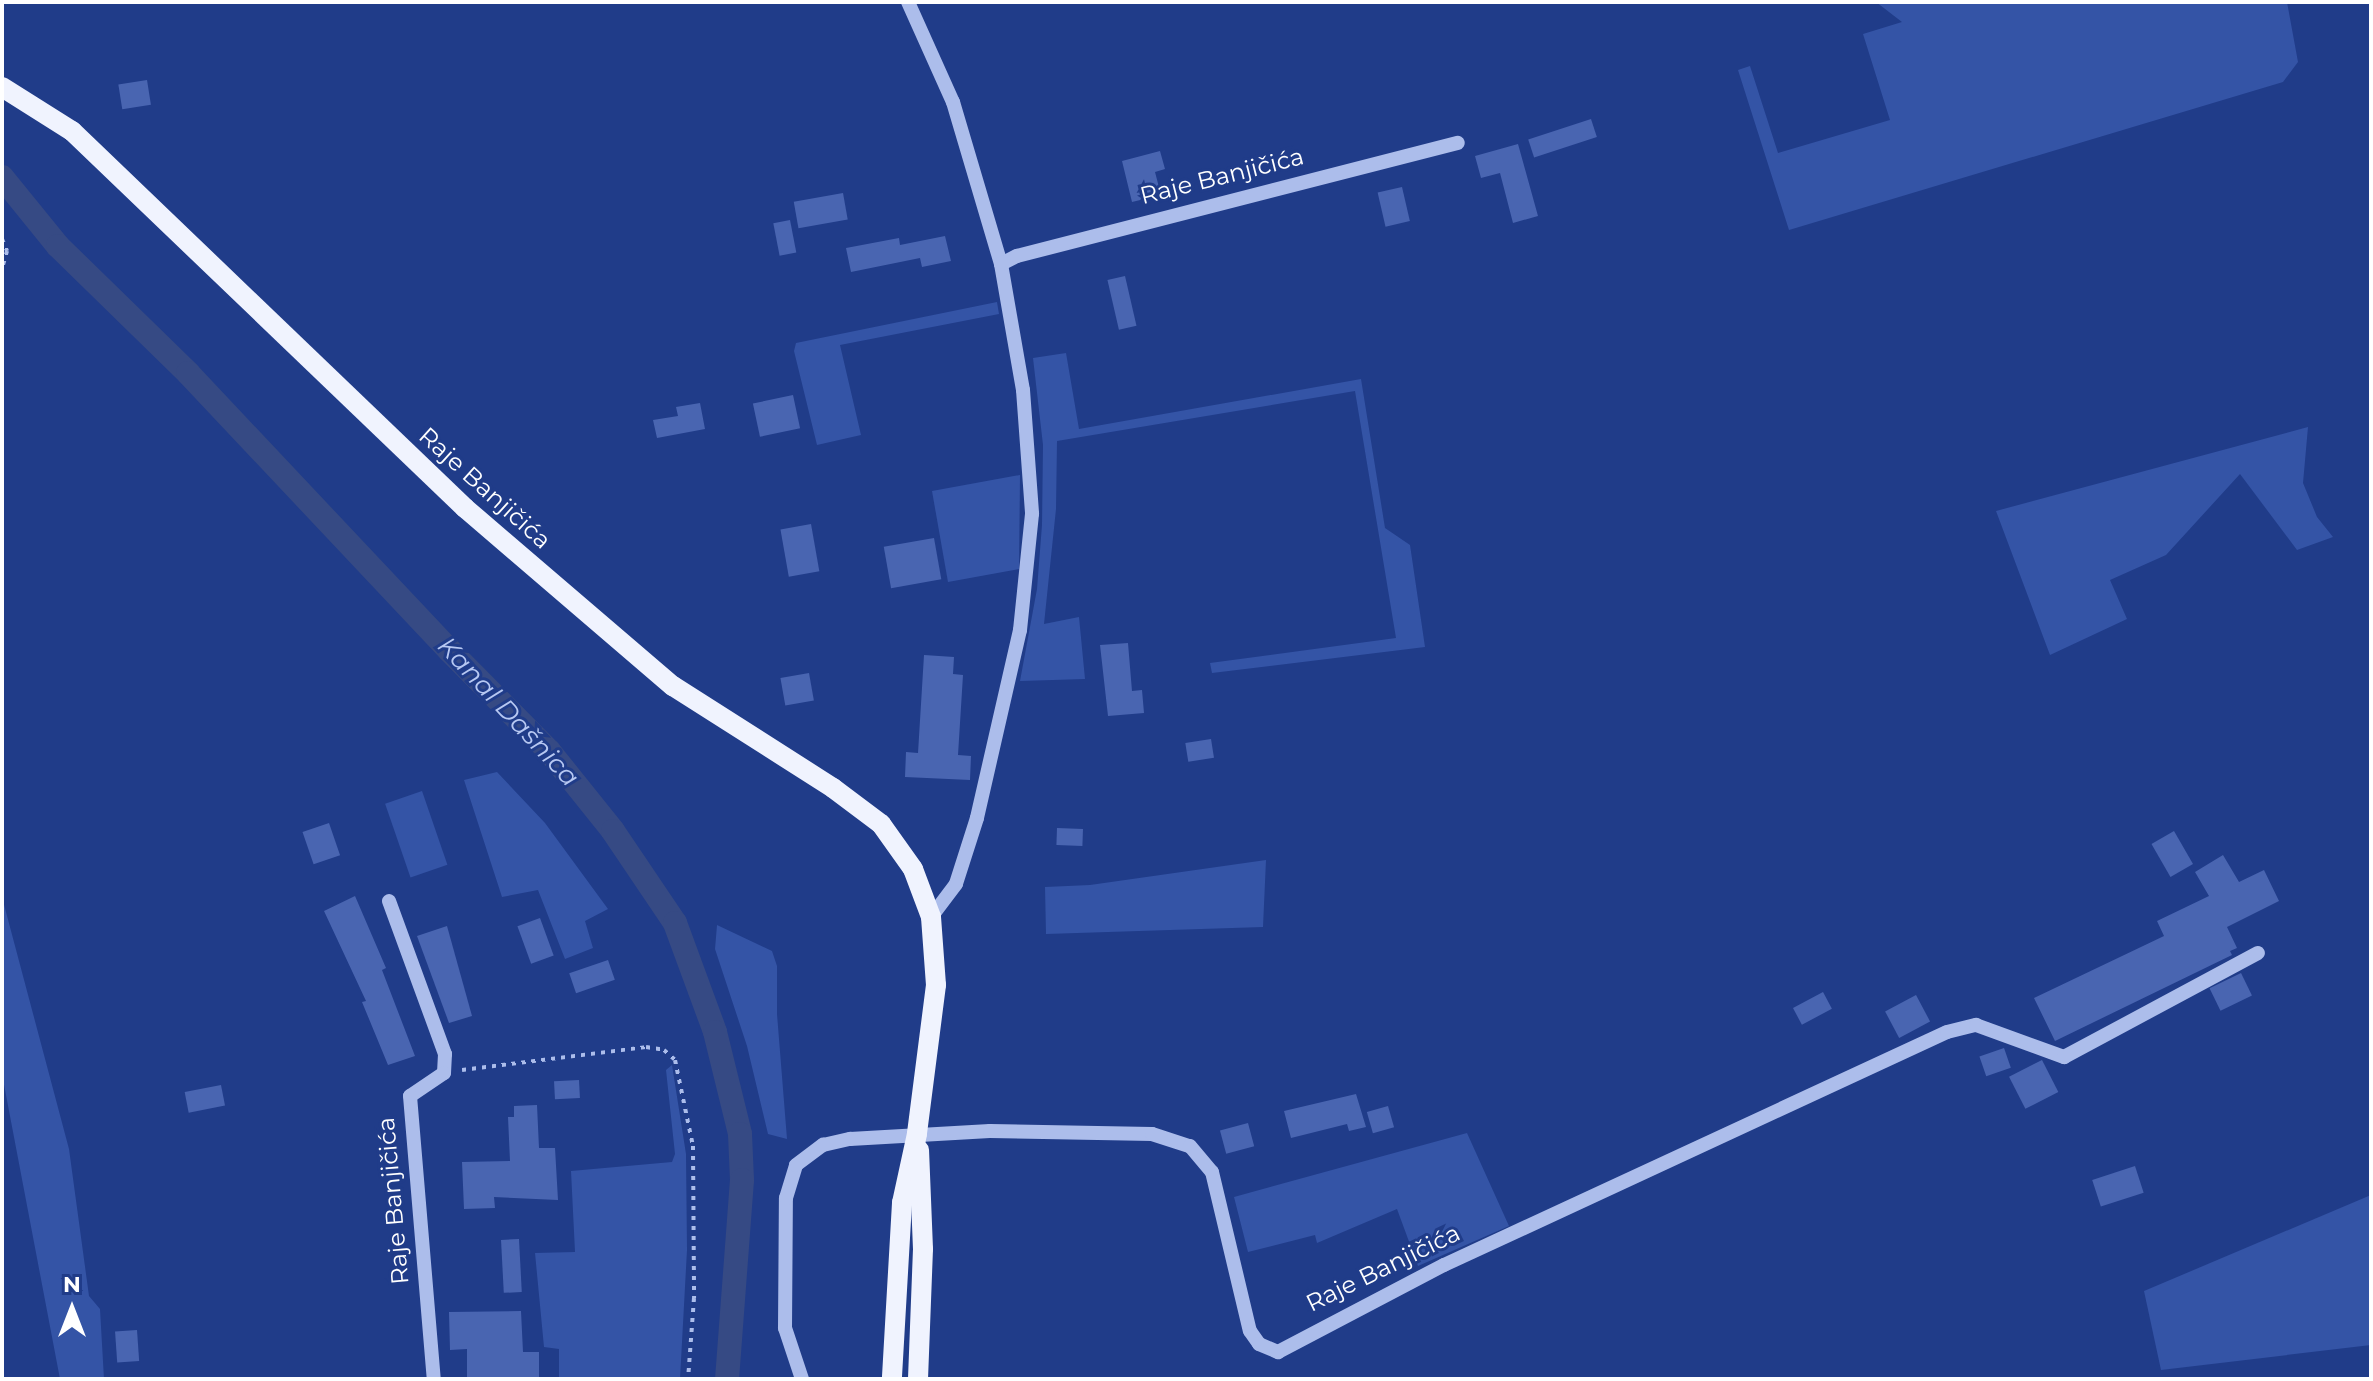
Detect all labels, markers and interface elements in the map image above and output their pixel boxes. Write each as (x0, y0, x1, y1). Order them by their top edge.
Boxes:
street label: Raje Banjičića (1137, 142, 1307, 210)
street label: Raje Banjičića (413, 421, 557, 555)
water label: Kanal Dašnica (431, 631, 585, 793)
street label: Raje Banjičića (371, 1116, 415, 1286)
street label: Raje Banjičića (1301, 1218, 1465, 1318)
north arrow (32, 1269, 112, 1349)
text: N (63, 1271, 81, 1298)

